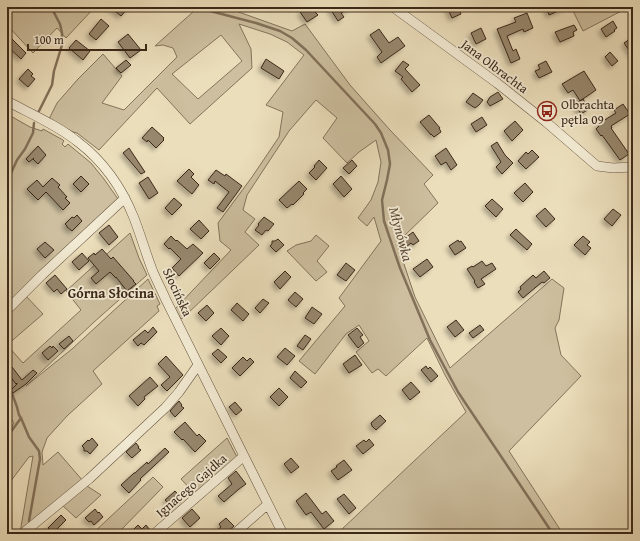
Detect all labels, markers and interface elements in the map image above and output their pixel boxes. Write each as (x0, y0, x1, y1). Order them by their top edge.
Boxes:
scale bar (28, 26, 146, 52)
text: 100 m (34, 31, 64, 48)
street label: Jana Olbrachta (456, 34, 533, 99)
place label: Olbrachta pętla 09 (561, 95, 615, 129)
bus stop icon: Olbrachta pętla 09 (536, 100, 558, 122)
water label: Młynówka (384, 205, 418, 264)
street label: Słocińska (158, 265, 197, 320)
district label: Górna Słocina (68, 283, 155, 303)
street label: Ignacego Gajdka (152, 449, 232, 522)

